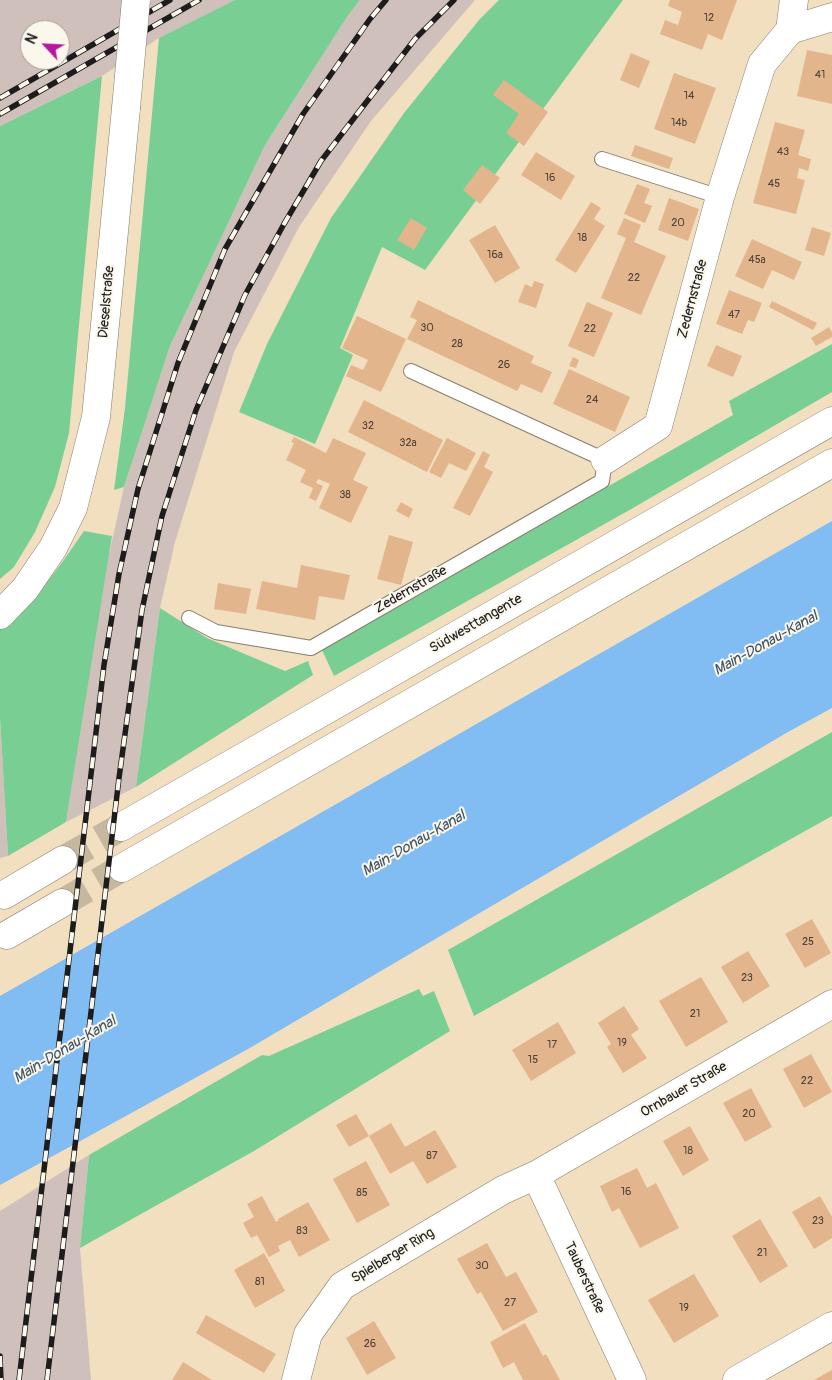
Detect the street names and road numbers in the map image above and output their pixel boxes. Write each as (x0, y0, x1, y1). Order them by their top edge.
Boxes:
street label: Zedernstraße (674, 258, 712, 340)
street label: Dieselstraße (95, 265, 119, 339)
street label: Zedernstraße (372, 562, 450, 618)
street label: Südwesttangente (427, 591, 525, 657)
street label: Ornbauer Straße (638, 1059, 730, 1121)
street label: Spielberger Ring (349, 1225, 437, 1287)
street label: Tauberstraße (560, 1240, 608, 1316)

